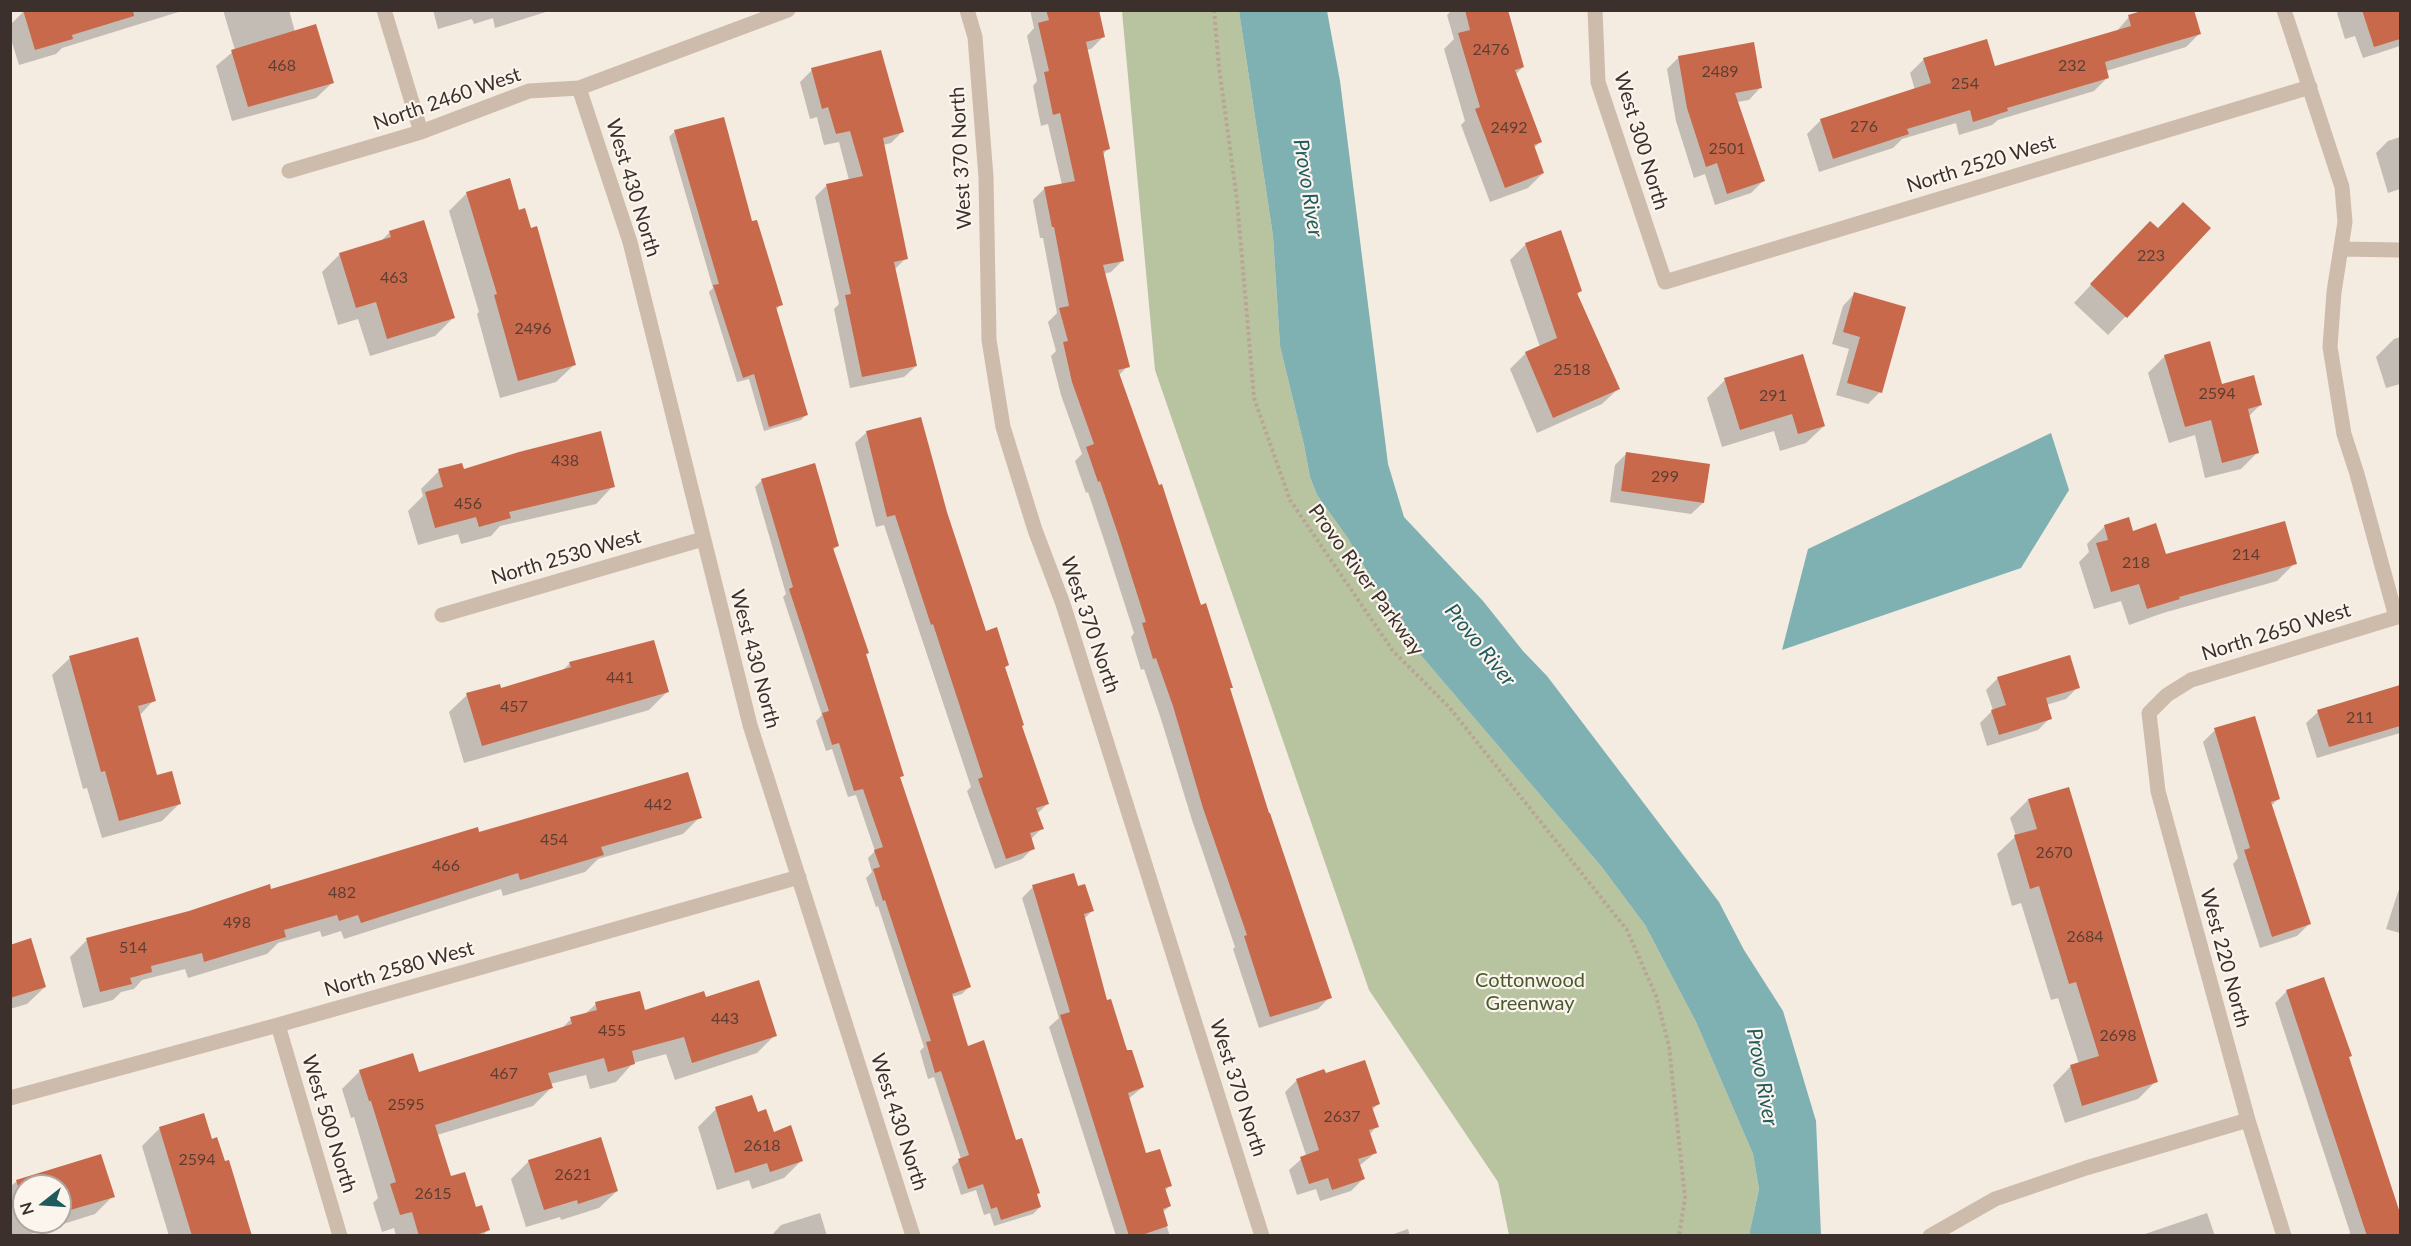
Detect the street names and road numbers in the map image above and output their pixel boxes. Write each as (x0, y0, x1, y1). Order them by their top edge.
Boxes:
street label: North 2460 West (370, 63, 524, 135)
street label: West 300 North (1609, 69, 1673, 213)
street label: West 370 North (945, 86, 977, 230)
street label: West 430 North (601, 116, 665, 260)
street label: North 2520 West (1904, 130, 2058, 198)
street label: Provo River Parkway (1303, 500, 1429, 660)
street label: North 2530 West (488, 524, 644, 590)
street label: West 370 North (1055, 554, 1125, 696)
street label: West 430 North (725, 587, 785, 731)
street label: North 2650 West (2199, 598, 2353, 666)
street label: West 220 North (2195, 886, 2255, 1030)
street label: North 2580 West (321, 936, 477, 1002)
street label: West 370 North (1205, 1016, 1271, 1160)
street label: West 430 North (866, 1050, 932, 1194)
street label: West 500 North (297, 1052, 361, 1196)

